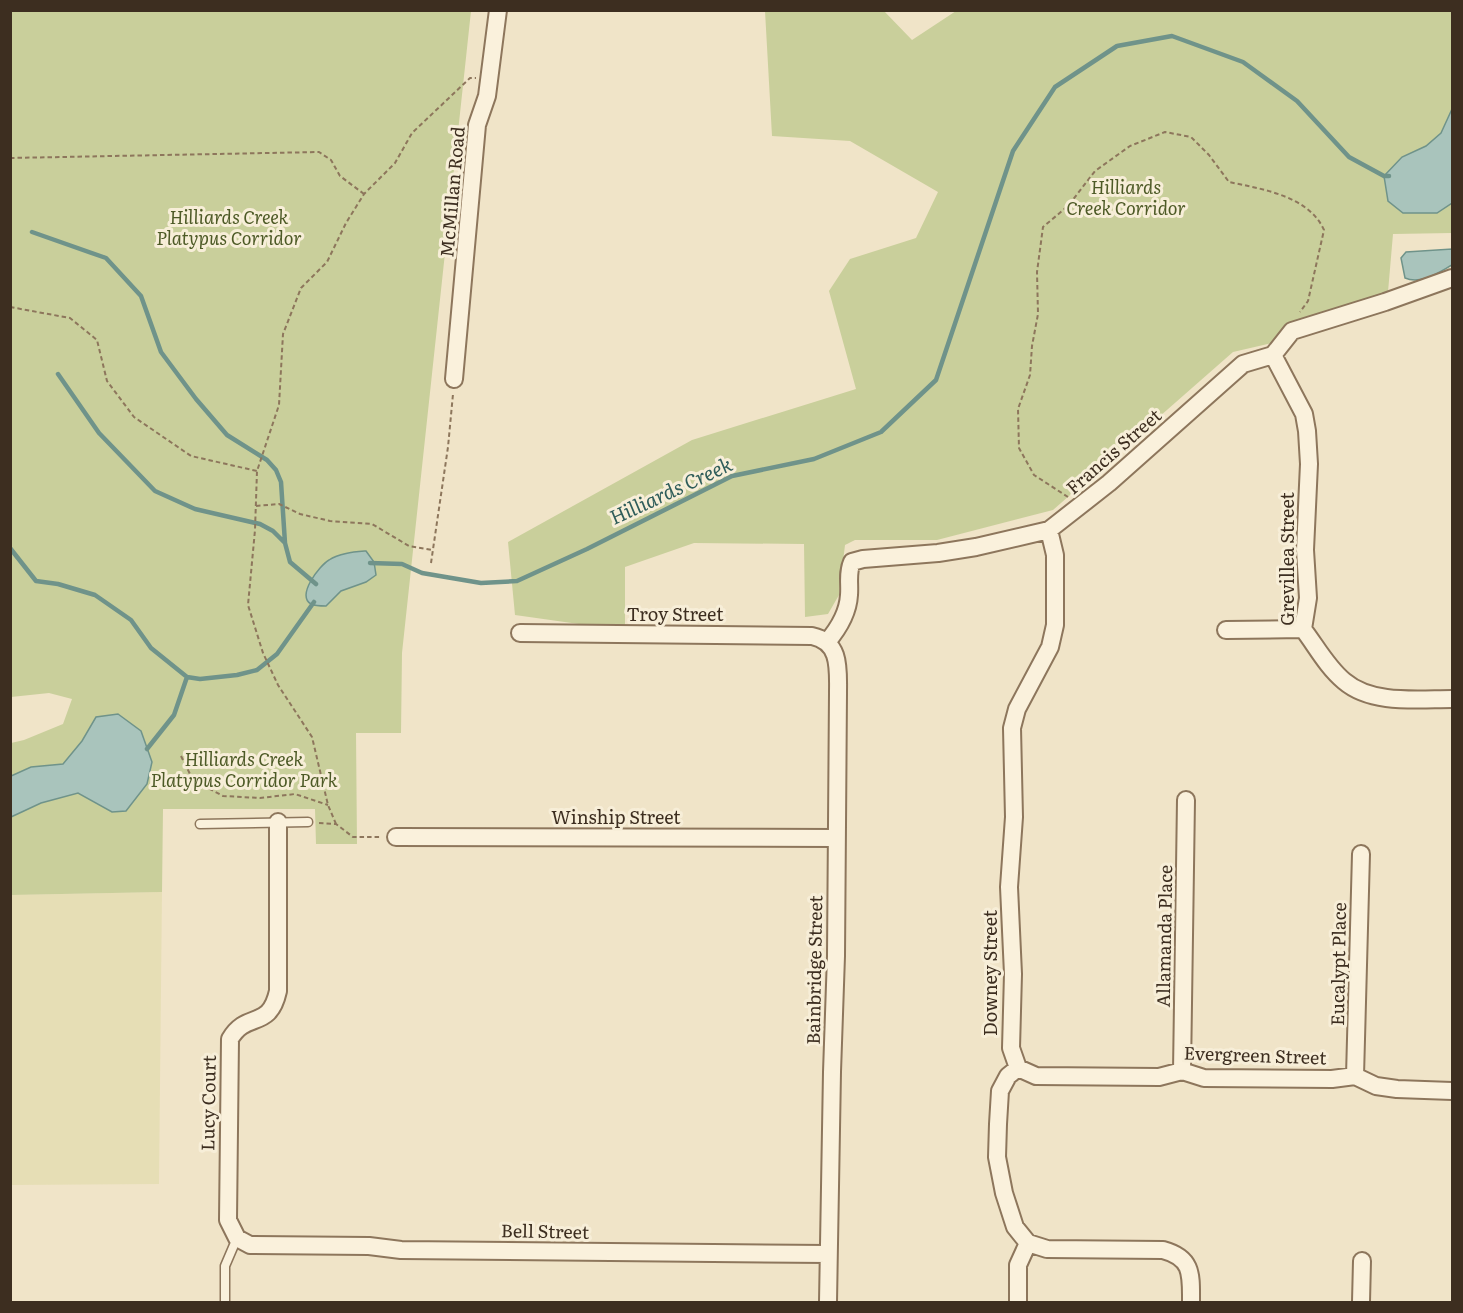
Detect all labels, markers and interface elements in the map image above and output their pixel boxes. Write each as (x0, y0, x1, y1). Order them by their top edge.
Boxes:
street label: McMillan Road (432, 125, 471, 258)
park label: Hilliards Creek Corridor (1066, 173, 1186, 221)
park label: Hilliards Creek Platypus Corridor (156, 203, 302, 251)
street label: Francis Street (1059, 401, 1167, 500)
water label: Hilliards Creek (604, 448, 736, 531)
street label: Grevillea Street (1273, 491, 1300, 626)
street label: Troy Street (627, 600, 724, 627)
park label: Hilliards Creek Platypus Corridor Park (150, 745, 338, 793)
street label: Winship Street (551, 803, 681, 830)
street label: Allamanda Place (1149, 864, 1178, 1008)
street label: Bainbridge Street (799, 894, 828, 1045)
street label: Eucalypt Place (1323, 902, 1352, 1026)
street label: Downey Street (976, 909, 1003, 1036)
street label: Evergreen Street (1183, 1039, 1328, 1071)
street label: Lucy Court (193, 1054, 222, 1151)
street label: Bell Street (501, 1216, 590, 1245)

